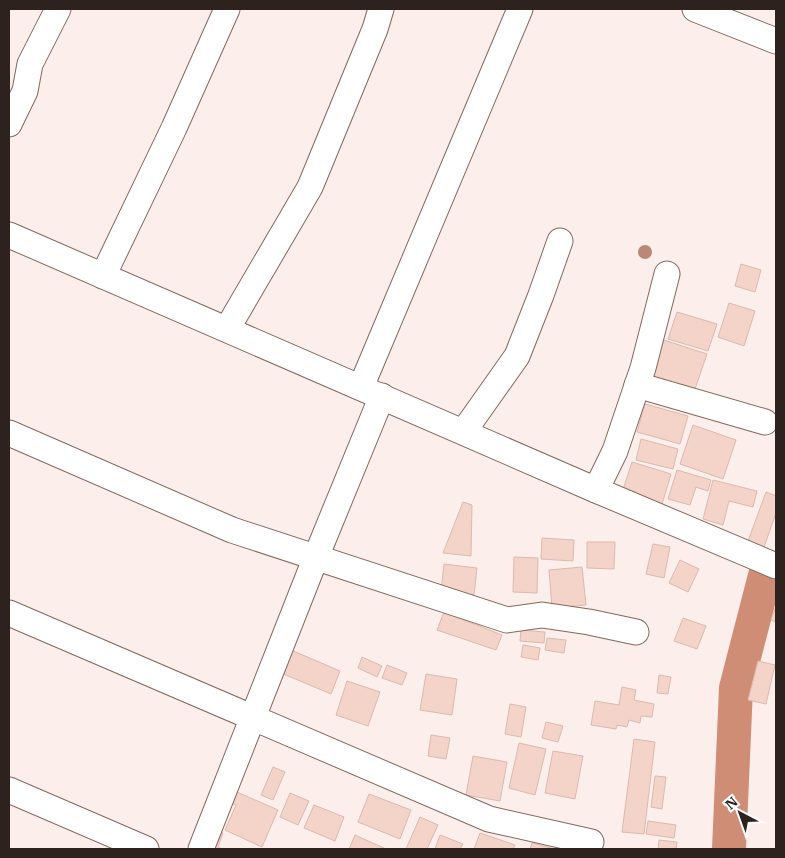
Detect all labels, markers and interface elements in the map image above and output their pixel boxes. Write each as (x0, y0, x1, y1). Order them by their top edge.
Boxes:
north arrow (715, 788, 765, 838)
text: N (721, 793, 742, 814)

